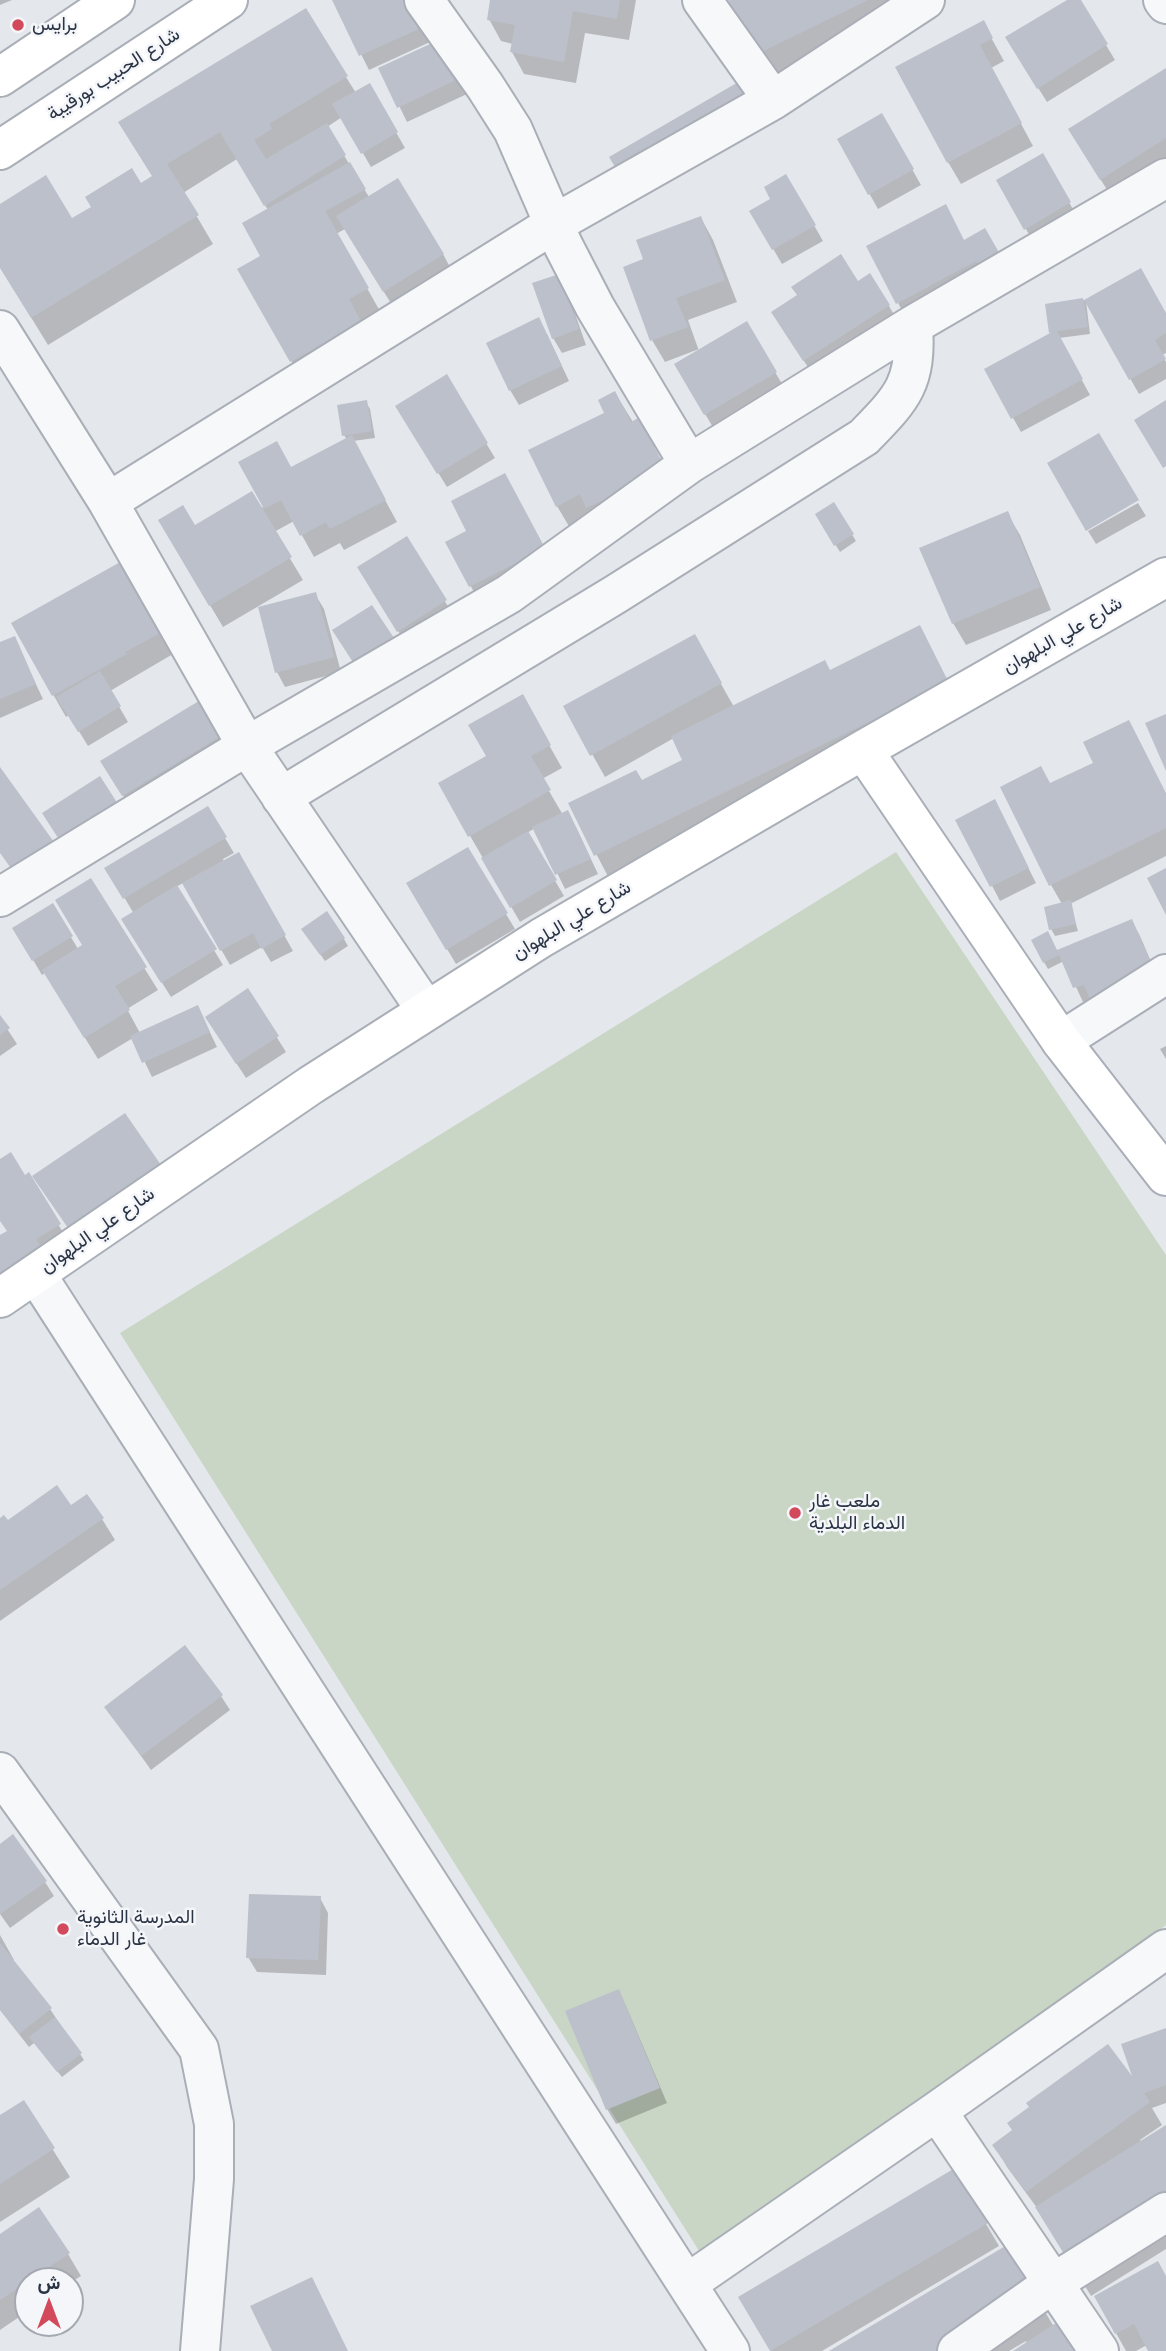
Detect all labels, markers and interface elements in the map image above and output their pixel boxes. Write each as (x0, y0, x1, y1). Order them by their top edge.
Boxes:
place label: برايس (32, 14, 77, 36)
marker: برايس (10, 17, 26, 33)
street label: شارع الحبيب بورقيبة (43, 24, 185, 126)
street label: شارع علي البلهوان (999, 593, 1127, 679)
street label: شارع علي البلهوان (509, 877, 635, 965)
street label: شارع علي البلهوان (36, 1183, 160, 1279)
place label: ملعب غار الدماء البلدية (809, 1491, 905, 1535)
marker: ملعب غار الدماء البلدية (787, 1505, 803, 1521)
place label: المدرسة الثانوية غار الدماء (77, 1907, 195, 1951)
marker: المدرسة الثانوية غار الدماء (55, 1921, 71, 1937)
north arrow (14, 2267, 84, 2337)
text: ش (38, 2269, 60, 2296)

